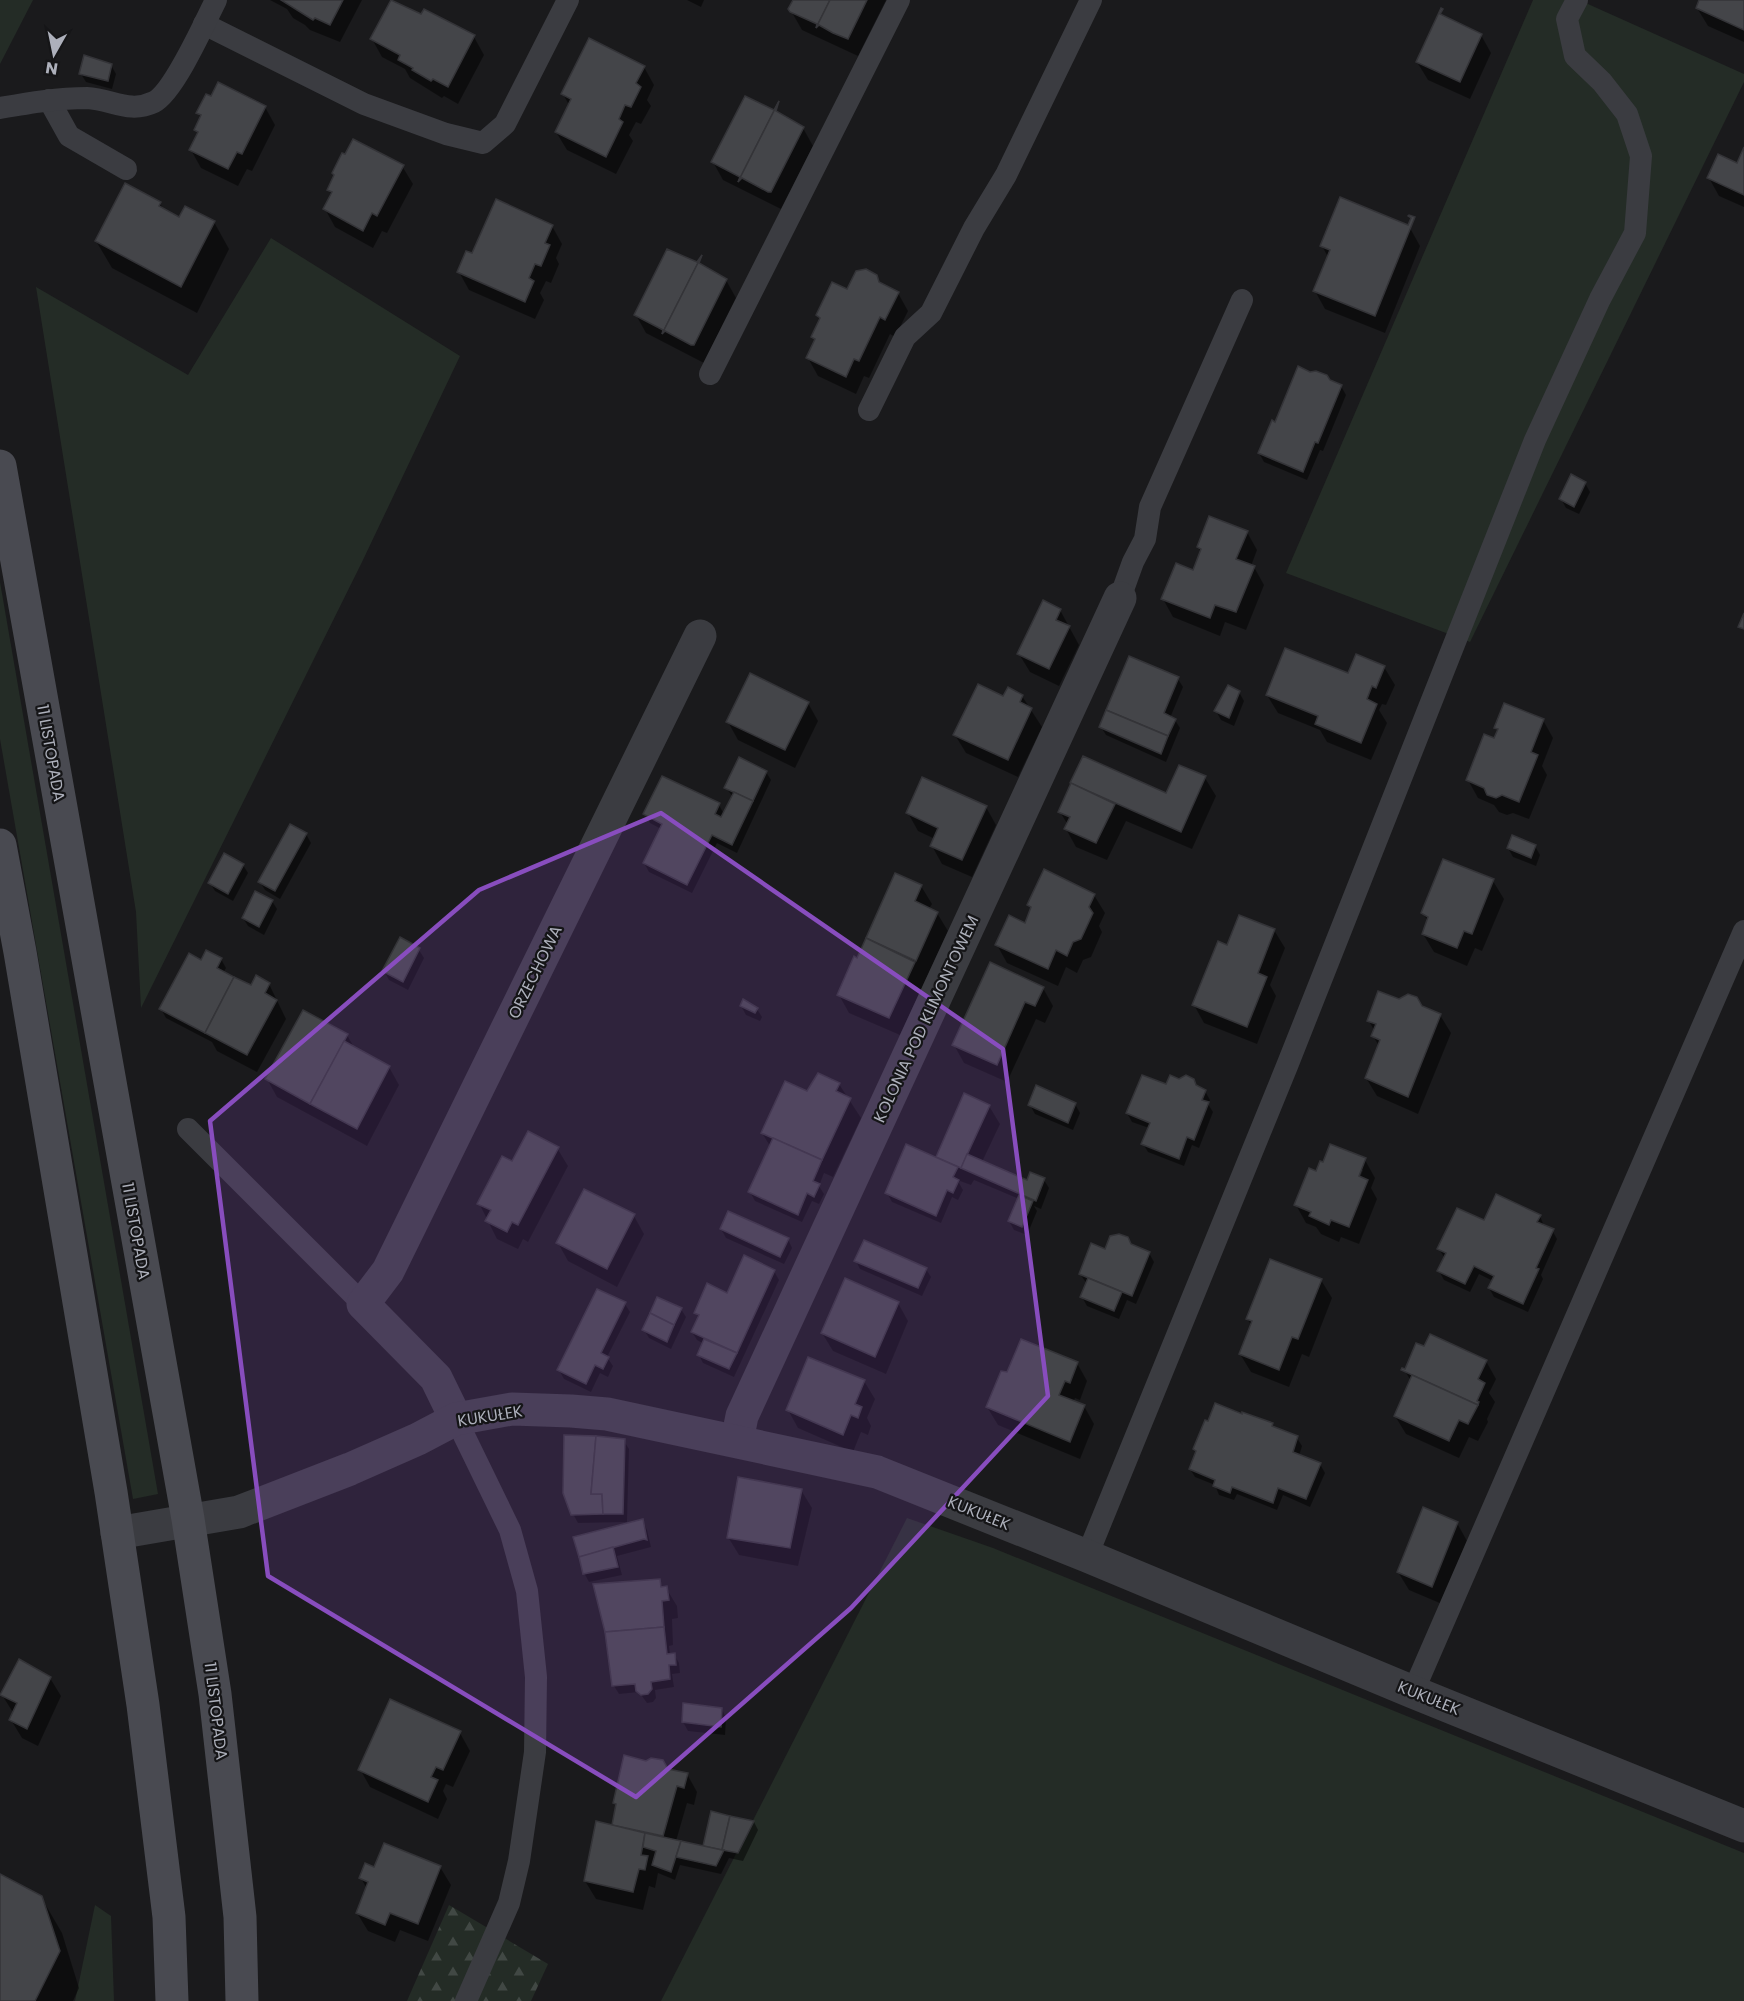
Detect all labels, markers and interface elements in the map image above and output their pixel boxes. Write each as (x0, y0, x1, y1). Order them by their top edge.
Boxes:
north arrow (24, 24, 84, 84)
text: N (44, 56, 59, 81)
street label: 11 LISTOPADA (31, 703, 71, 804)
street label: KOLONIA POD KLIMONTOWEM (868, 912, 984, 1126)
street label: ORZECHOWA (502, 921, 568, 1023)
street label: 11 LISTOPADA (116, 1181, 156, 1282)
street label: KUKUŁEK (456, 1399, 525, 1432)
street label: KUKUŁEK (944, 1490, 1014, 1536)
street label: 11 LISTOPADA (199, 1661, 233, 1761)
street label: KUKUŁEK (1394, 1675, 1464, 1721)

